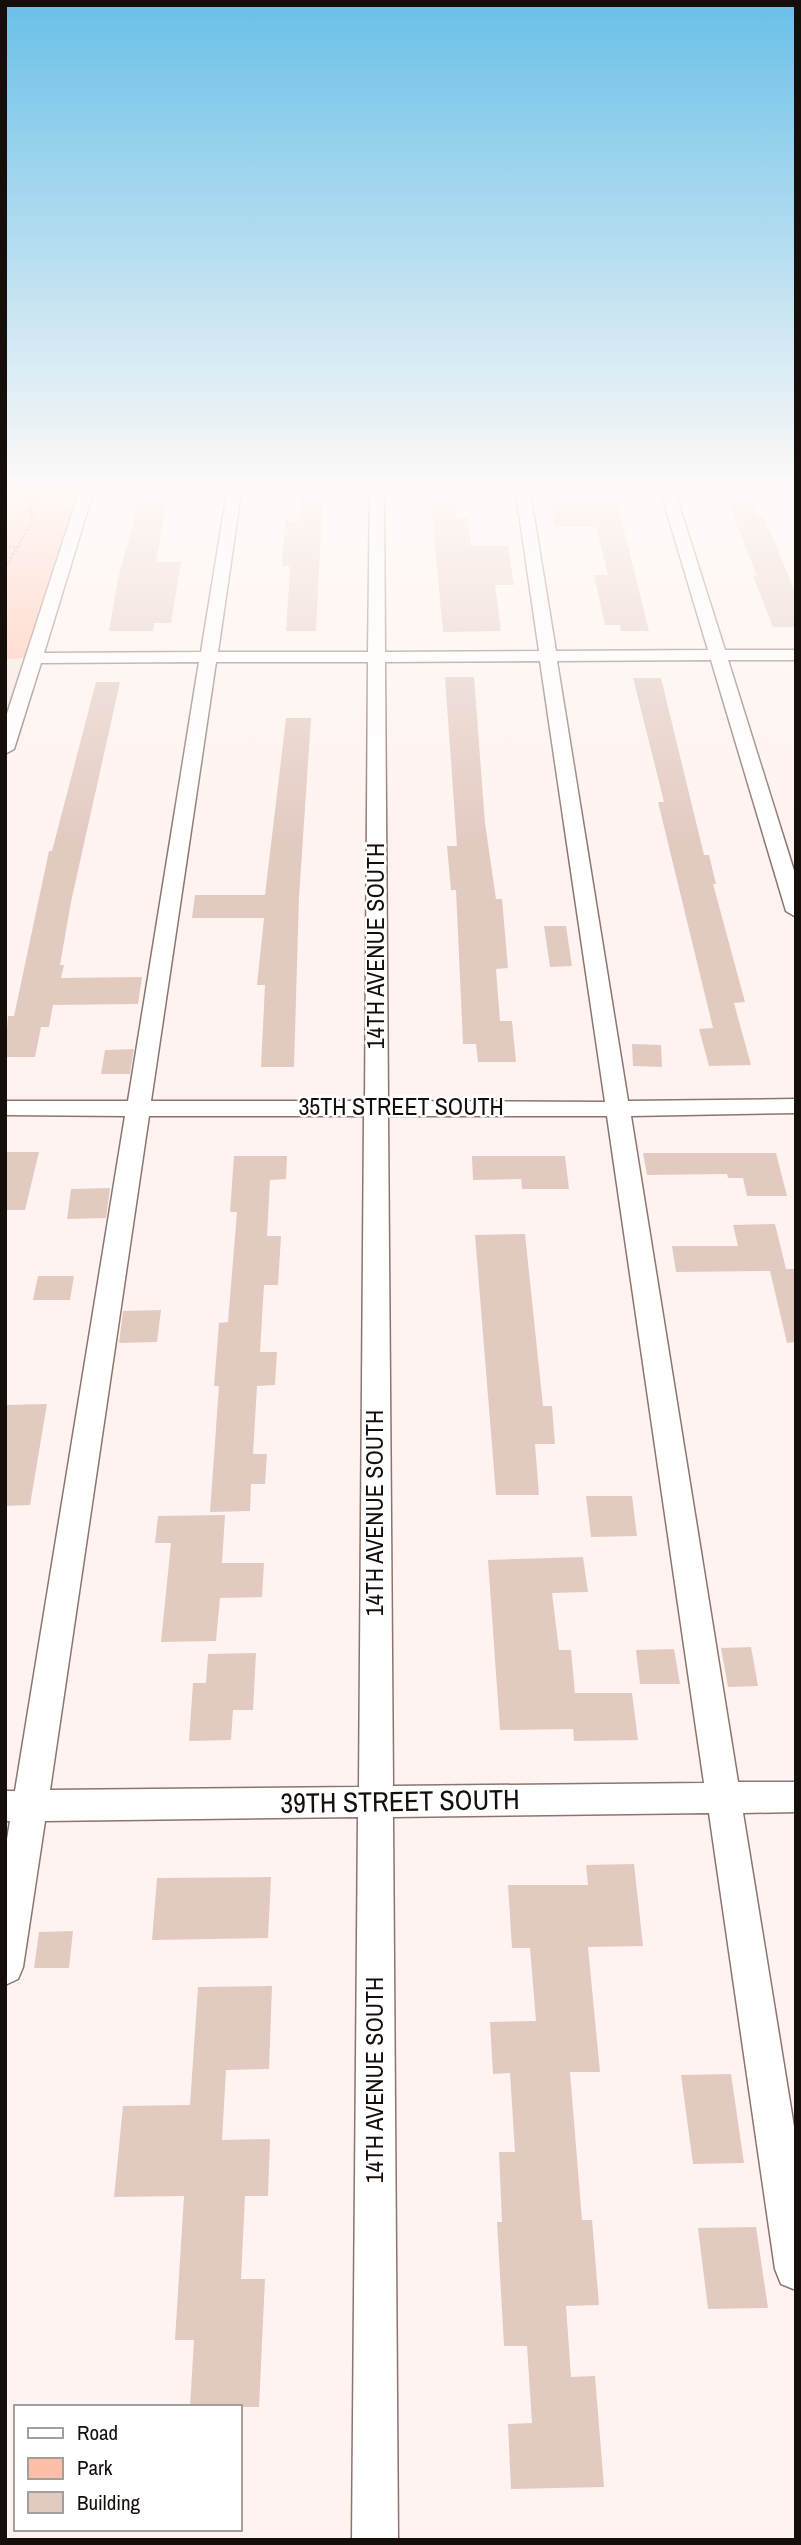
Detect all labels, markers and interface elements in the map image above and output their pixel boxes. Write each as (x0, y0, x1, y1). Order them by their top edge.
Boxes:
street label: 14TH AVENUE SOUTH (359, 843, 391, 1049)
street label: 35TH STREET SOUTH (298, 1090, 504, 1122)
street label: 14TH AVENUE SOUTH (358, 1410, 390, 1616)
street label: 39TH STREET SOUTH (280, 1780, 520, 1822)
street label: 14TH AVENUE SOUTH (358, 1977, 390, 2183)
legend (14, 2405, 242, 2531)
text: Road (77, 2418, 118, 2447)
text: Park (77, 2453, 113, 2482)
text: Building (77, 2488, 141, 2517)

